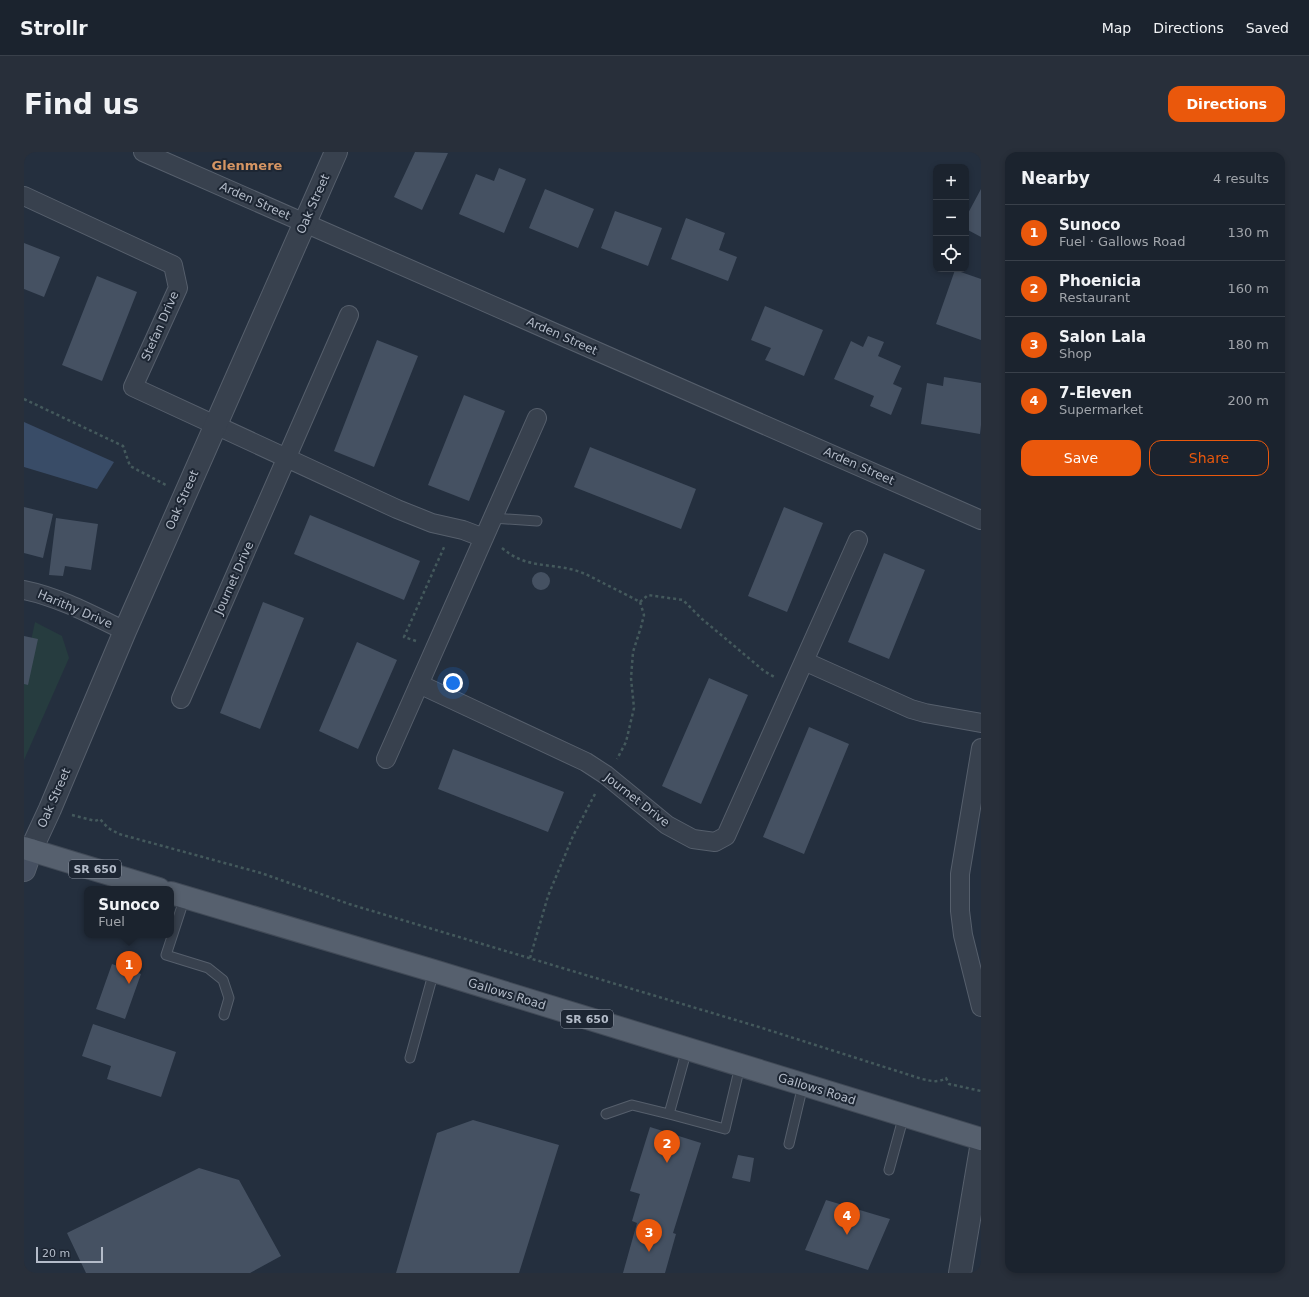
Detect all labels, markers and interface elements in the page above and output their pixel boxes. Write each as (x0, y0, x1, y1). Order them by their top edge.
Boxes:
text: Strollr (20, 17, 88, 39)
text: Map (1102, 20, 1131, 36)
text: Directions (1153, 20, 1224, 36)
text: Saved (1246, 20, 1289, 36)
button: Directions (1168, 86, 1285, 122)
text: Find us (24, 88, 139, 121)
district label: Glenmere (212, 158, 283, 173)
map controls (933, 164, 969, 272)
button: + (933, 164, 969, 200)
text: Nearby (1021, 168, 1090, 188)
text: 4 results (1213, 171, 1269, 186)
street label: Oak Street (294, 172, 333, 236)
street label: Arden Street (218, 179, 293, 223)
button: − (933, 200, 969, 236)
text: Sunoco (1059, 216, 1121, 234)
text: 1 (1029, 225, 1039, 240)
text: 130 m (1227, 225, 1269, 240)
text: Fuel · Gallows Road (1059, 234, 1185, 249)
button: locate (933, 236, 969, 272)
text: Phoenicia (1059, 272, 1141, 290)
text: 2 (1029, 281, 1039, 296)
text: 160 m (1227, 281, 1269, 296)
street label: Stefan Drive (138, 289, 182, 363)
text: Restaurant (1059, 290, 1130, 305)
street label: Arden Street (525, 314, 600, 358)
text: Salon Lala (1059, 328, 1146, 346)
text: 3 (1029, 337, 1039, 352)
text: 180 m (1227, 337, 1269, 352)
text: Shop (1059, 346, 1092, 361)
text: 7-Eleven (1059, 384, 1132, 402)
text: 4 (1029, 393, 1039, 408)
text: 200 m (1227, 393, 1269, 408)
text: Supermarket (1059, 402, 1143, 417)
button: Save (1021, 440, 1141, 476)
button: Share (1149, 440, 1269, 476)
street label: Arden Street (822, 444, 897, 488)
street label: Oak Street (163, 468, 202, 532)
street label: Journet Drive (211, 539, 256, 618)
street label: Harithy Drive (36, 587, 114, 631)
your location (443, 673, 463, 693)
street label: Oak Street (35, 766, 74, 830)
street label: Journet Drive (601, 770, 672, 830)
road number: SR 650 (69, 860, 121, 878)
popup (84, 886, 174, 938)
text: Sunoco (98, 896, 160, 914)
text: Fuel (98, 914, 125, 929)
pin: 1 (116, 951, 142, 984)
street label: Gallows Road (466, 976, 548, 1012)
road number: SR 650 (561, 1010, 613, 1028)
street label: Gallows Road (776, 1071, 858, 1107)
pin: 2 (654, 1130, 680, 1163)
pin: 4 (834, 1202, 860, 1235)
pin: 3 (636, 1219, 662, 1252)
scale bar (36, 1245, 103, 1264)
text: 20 m (42, 1247, 70, 1260)

